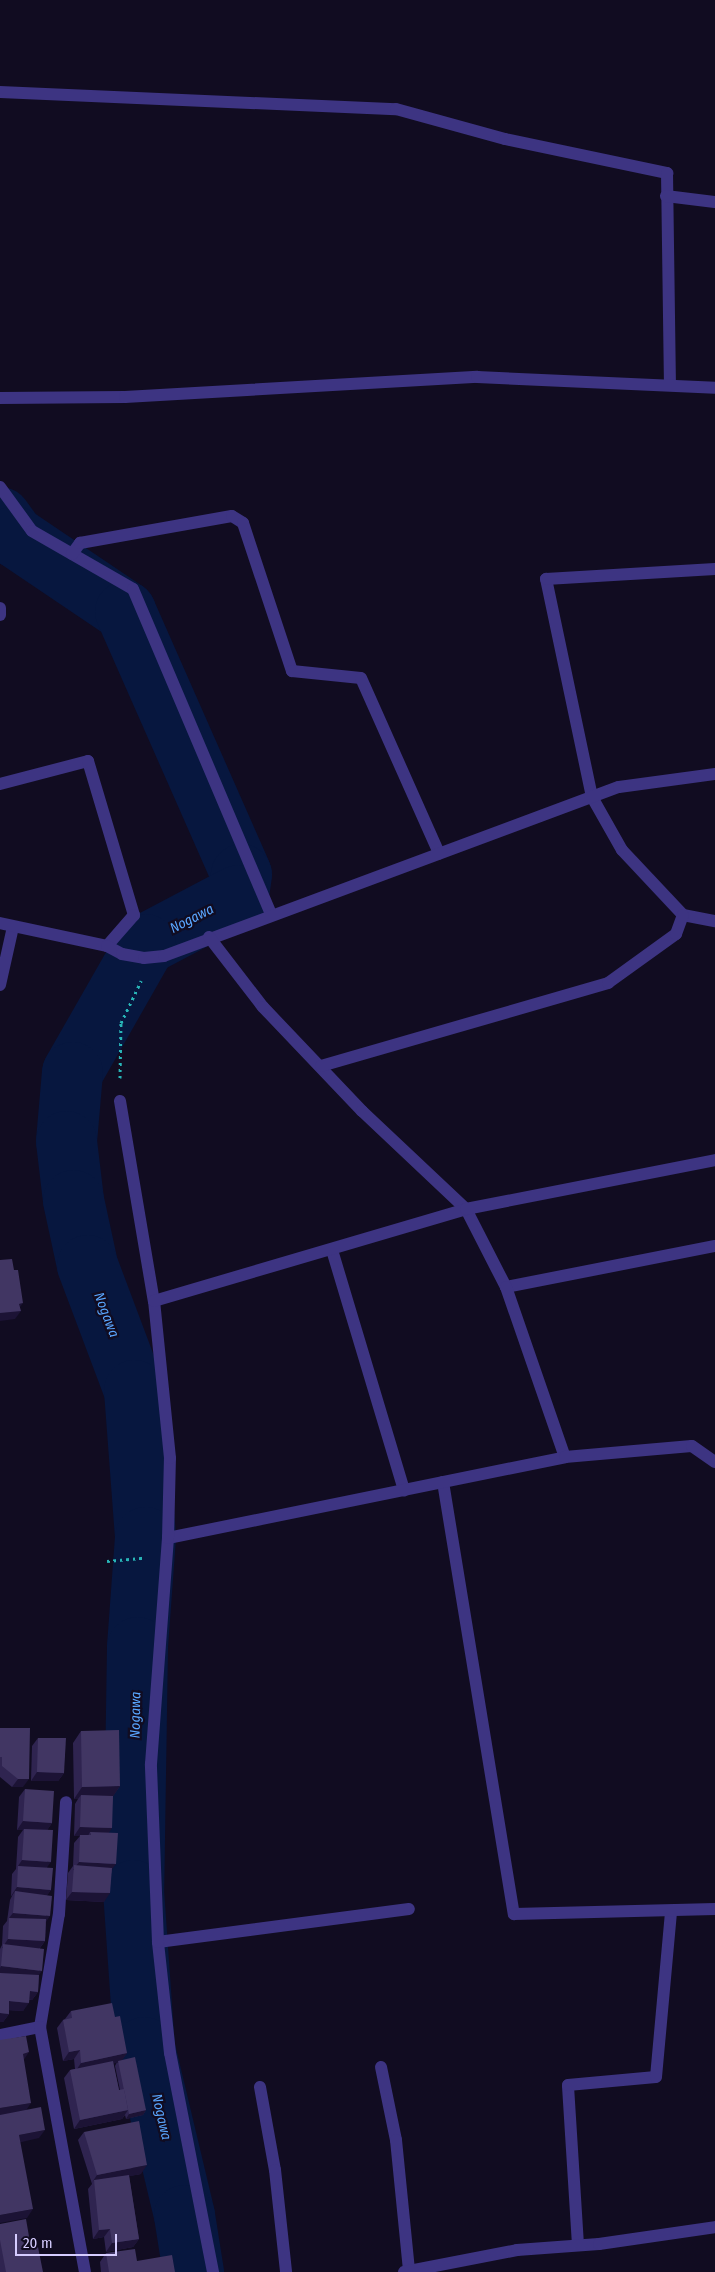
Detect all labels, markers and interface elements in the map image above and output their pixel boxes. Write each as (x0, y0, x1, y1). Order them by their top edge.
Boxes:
water label: Nogawa (167, 901, 217, 937)
water label: Nogawa (90, 1290, 122, 1340)
water label: Nogawa (127, 1691, 145, 1739)
water label: Nogawa (148, 2092, 174, 2142)
scale bar (18, 2224, 120, 2256)
text: 20 m (23, 2234, 53, 2252)

